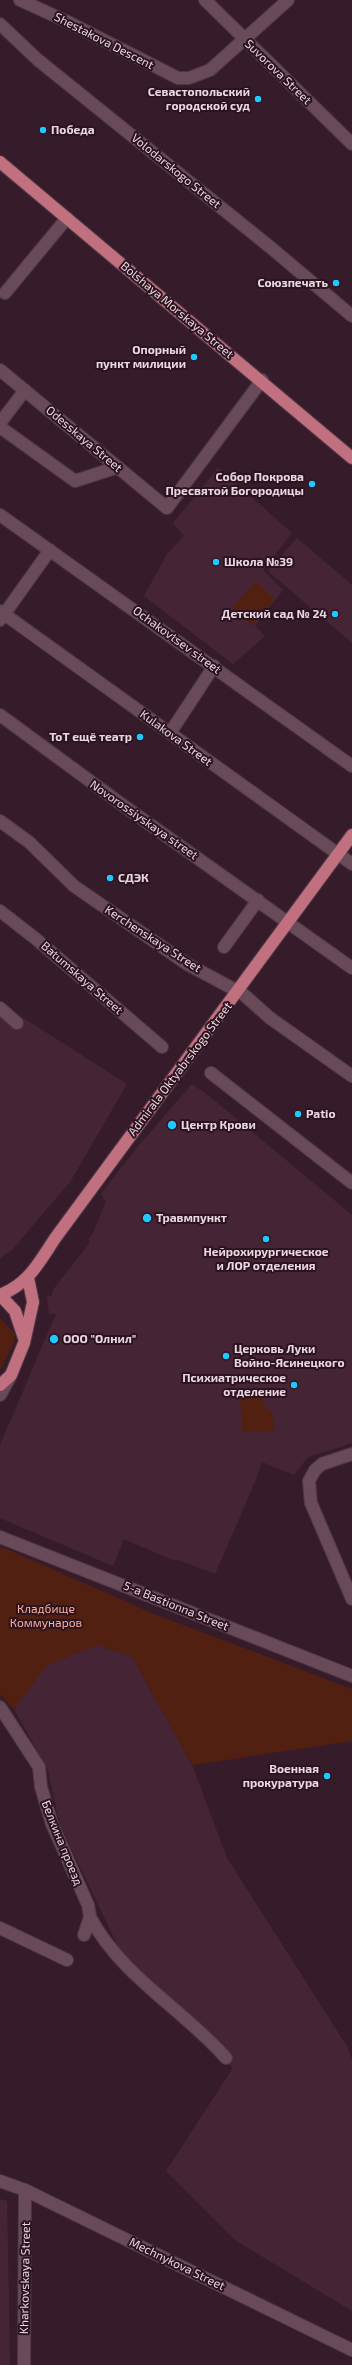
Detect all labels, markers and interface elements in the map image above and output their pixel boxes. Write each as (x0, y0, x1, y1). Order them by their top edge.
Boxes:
street label: Shestakova Descent (52, 10, 156, 72)
street label: Suvorova Street (242, 37, 314, 107)
place label: Севастопольский городской суд (148, 85, 250, 113)
marker: Севастопольский городской суд (253, 94, 263, 104)
place label: Победа (51, 123, 95, 137)
marker: Победа (38, 125, 48, 135)
street label: Volodarskogo Street (128, 131, 224, 211)
street label: Bolshaya Morskaya Street (118, 259, 236, 361)
place label: Союзпечать (257, 276, 328, 290)
marker: Союзпечать (331, 278, 341, 288)
place label: Опорный пункт милиции (96, 343, 186, 371)
marker: Опорный пункт милиции (189, 352, 199, 362)
street label: Odesskaya Street (43, 403, 125, 475)
place label: Собор Покрова Пресвятой Богородицы (166, 470, 304, 498)
marker: Собор Покрова Пресвятой Богородицы (307, 479, 317, 489)
place label: Школа №39 (224, 555, 293, 569)
marker: Школа №39 (211, 557, 221, 567)
street label: Ochakovtsev street (130, 603, 224, 677)
place label: Детский сад № 24 (222, 607, 327, 621)
marker: Детский сад № 24 (330, 609, 340, 619)
street label: Kulakova Street (137, 707, 215, 769)
place label: ТоТ ещё театр (49, 730, 132, 744)
marker: ТоТ ещё театр (135, 732, 145, 742)
street label: Novorossiyskaya street (87, 777, 201, 863)
place label: СДЭК (118, 871, 149, 885)
marker: СДЭК (105, 873, 115, 883)
street label: Kerchenskaya Street (102, 902, 204, 976)
street label: Batumskaya Street (38, 939, 126, 1017)
street label: Admirala Oktyabrskogo Street (125, 999, 235, 1139)
place label: Patio (306, 1107, 336, 1121)
marker: Patio (293, 1109, 303, 1119)
place label: Центр Крови (181, 1118, 256, 1132)
marker: Центр Крови (166, 1119, 178, 1131)
place label: Травмпункт (156, 1211, 227, 1225)
marker: Травмпункт (141, 1212, 153, 1224)
marker: Нейрохирургическое и ЛОР отделения (261, 1234, 271, 1244)
place label: Нейрохирургическое и ЛОР отделения (203, 1245, 329, 1273)
place label: ООО "Олнил" (63, 1332, 136, 1346)
marker: ООО "Олнил" (48, 1333, 60, 1345)
place label: Церковь Луки Войно-Ясинецкого (234, 1342, 345, 1370)
marker: Церковь Луки Войно-Ясинецкого (221, 1351, 231, 1361)
place label: Психиатрическое отделение (182, 1371, 286, 1399)
marker: Психиатрическое отделение (289, 1380, 299, 1390)
street label: 5-a Bastionna Street (121, 1578, 231, 1634)
park label: Кладбище Коммунаров (10, 1602, 82, 1630)
place label: Военная прокуратура (243, 1762, 319, 1790)
marker: Военная прокуратура (322, 1771, 332, 1781)
street label: Белкина проезд (38, 1798, 86, 1888)
street label: Kharkovskaya Street (17, 2222, 33, 2334)
street label: Mechnykova Street (127, 2235, 227, 2293)

